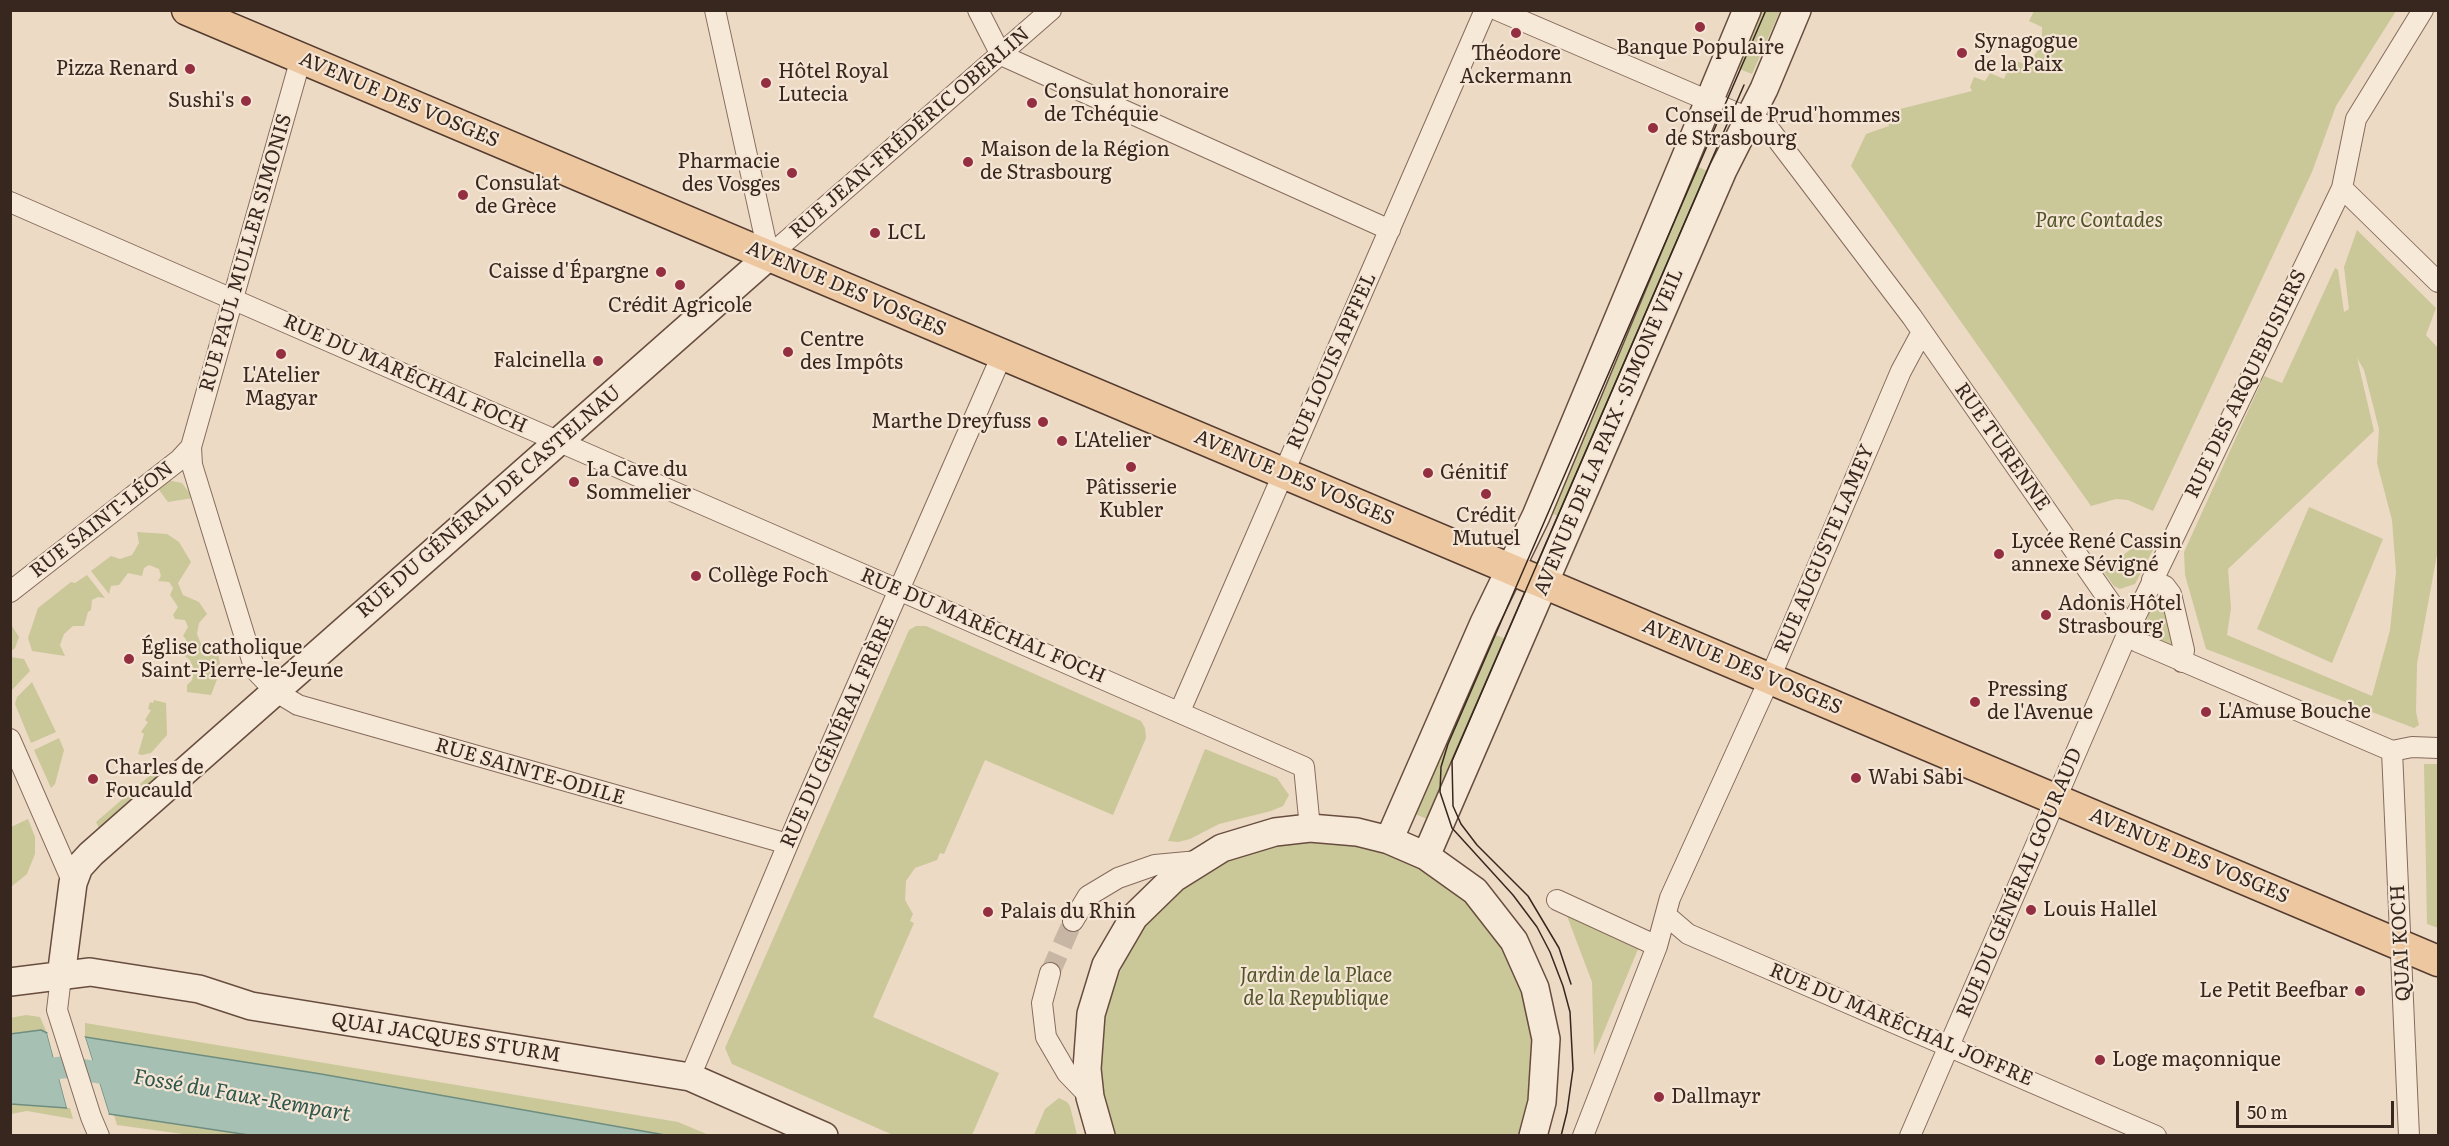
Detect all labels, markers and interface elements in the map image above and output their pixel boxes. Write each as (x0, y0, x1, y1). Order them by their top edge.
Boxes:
marker: Banque Populaire (1693, 20, 1707, 34)
street label: RUE JEAN-FRÉDÉRIC OBERLIN (785, 22, 1035, 244)
marker: Théodore Ackermann (1509, 26, 1523, 40)
place label: Synagogue de la Paix (1974, 30, 2078, 77)
place label: Banque Populaire (1616, 36, 1784, 60)
place label: Théodore Ackermann (1460, 42, 1572, 89)
marker: Synagogue de la Paix (1955, 46, 1969, 60)
street label: AVENUE DES VOSGES (295, 47, 503, 153)
place label: Pizza Renard (56, 57, 178, 81)
place label: Hôtel Royal Lutecia (778, 60, 889, 107)
marker: Pizza Renard (183, 62, 197, 76)
marker: Hôtel Royal Lutecia (759, 76, 773, 90)
place label: Consulat honoraire de Tchéquie (1044, 80, 1229, 127)
place label: Sushi's (168, 89, 234, 113)
marker: Sushi's (239, 94, 253, 108)
marker: Consulat honoraire de Tchéquie (1025, 96, 1039, 110)
place label: Conseil de Prud'hommes de Strasbourg (1665, 104, 1900, 151)
street label: RUE PAUL MULLER SIMONIS (195, 111, 297, 395)
marker: Conseil de Prud'hommes de Strasbourg (1646, 121, 1660, 135)
place label: Maison de la Région de Strasbourg (980, 138, 1170, 185)
place label: Pharmacie des Vosges (678, 150, 780, 197)
marker: Maison de la Région de Strasbourg (961, 155, 975, 169)
marker: Pharmacie des Vosges (785, 166, 799, 180)
place label: Consulat de Grèce (475, 172, 560, 219)
marker: Consulat de Grèce (456, 188, 470, 202)
park label: Parc Contades (2035, 209, 2163, 233)
place label: LCL (887, 221, 926, 245)
marker: LCL (868, 226, 882, 240)
street label: AVENUE DES VOSGES (742, 236, 950, 342)
place label: Caisse d'Épargne (489, 260, 649, 284)
marker: Caisse d'Épargne (654, 265, 668, 279)
street label: AVENUE DE LA PAIX - SIMONE VEIL (1529, 265, 1689, 599)
street label: RUE DES ARQUEBUSIERS (2180, 266, 2312, 502)
street label: RUE LOUIS APFFEL (1282, 269, 1382, 453)
marker: Crédit Agricole (673, 278, 687, 292)
place label: Crédit Agricole (608, 294, 752, 318)
street label: RUE DU MARÉCHAL FOCH (280, 309, 530, 439)
place label: Centre des Impôts (800, 328, 903, 375)
marker: Centre des Impôts (781, 345, 795, 359)
marker: L'Atelier Magyar (274, 347, 288, 361)
place label: Falcinella (493, 349, 586, 373)
marker: Falcinella (591, 354, 605, 368)
place label: L'Atelier Magyar (242, 364, 320, 411)
street label: RUE TURENNE (1949, 378, 2055, 516)
street label: RUE DU GÉNÉRAL DE CASTELNAU (352, 381, 626, 623)
place label: Marthe Dreyfuss (871, 410, 1031, 434)
marker: Marthe Dreyfuss (1036, 415, 1050, 429)
street label: AVENUE DES VOSGES (1190, 425, 1398, 531)
place label: L'Atelier (1074, 429, 1151, 453)
marker: L'Atelier (1055, 434, 1069, 448)
street label: RUE AUGUSTE LAMEY (1770, 441, 1880, 657)
street label: RUE SAINT-LÉON (26, 457, 178, 583)
place label: La Cave du Sommelier (586, 458, 691, 505)
marker: Pâtisserie Kubler (1124, 460, 1138, 474)
place label: Génitif (1440, 461, 1507, 485)
marker: Génitif (1421, 466, 1435, 480)
marker: La Cave du Sommelier (567, 475, 581, 489)
place label: Pâtisserie Kubler (1085, 476, 1177, 523)
marker: Crédit Mutuel (1479, 487, 1493, 501)
place label: Crédit Mutuel (1452, 504, 1520, 551)
place label: Lycée René Cassin annexe Sévigné (2011, 530, 2182, 577)
marker: Lycée René Cassin annexe Sévigné (1992, 547, 2006, 561)
street label: RUE DU MARÉCHAL FOCH (857, 563, 1109, 689)
place label: Collège Foch (708, 564, 828, 588)
marker: Collège Foch (689, 569, 703, 583)
place label: Adonis Hôtel Strasbourg (2058, 592, 2182, 639)
marker: Adonis Hôtel Strasbourg (2039, 608, 2053, 622)
street label: RUE DU GÉNÉRAL FRÈRE (776, 612, 900, 852)
street label: AVENUE DES VOSGES (1638, 614, 1846, 720)
place label: Église catholique Saint-Pierre-le-Jeune (141, 636, 343, 683)
marker: Église catholique Saint-Pierre-le-Jeune (122, 652, 136, 666)
place label: Pressing de l'Avenue (1987, 678, 2093, 725)
marker: Pressing de l'Avenue (1968, 695, 1982, 709)
place label: L'Amuse Bouche (2218, 700, 2371, 724)
marker: L'Amuse Bouche (2199, 705, 2213, 719)
street label: RUE SAINTE-ODILE (432, 733, 628, 811)
street label: RUE DU GÉNÉRAL GOURAUD (1952, 745, 2088, 1021)
place label: Charles de Foucauld (105, 756, 204, 803)
place label: Wabi Sabi (1868, 766, 1963, 790)
marker: Wabi Sabi (1849, 771, 1863, 785)
marker: Charles de Foucauld (86, 772, 100, 786)
street label: AVENUE DES VOSGES (2085, 803, 2293, 909)
street label: QUAI KOCH (2386, 884, 2416, 1002)
place label: Louis Hallel (2043, 898, 2157, 922)
place label: Palais du Rhin (1000, 900, 1136, 924)
marker: Louis Hallel (2024, 903, 2038, 917)
marker: Palais du Rhin (981, 905, 995, 919)
street label: RUE DU MARÉCHAL JOFFRE (1766, 958, 2036, 1092)
park label: Jardin de la Place de la Republique (1240, 964, 1392, 1011)
place label: Le Petit Beefbar (2199, 979, 2348, 1003)
marker: Le Petit Beefbar (2353, 984, 2367, 998)
street label: QUAI JACQUES STURM (330, 1008, 562, 1068)
place label: Loge maçonnique (2112, 1048, 2281, 1072)
marker: Loge maçonnique (2093, 1053, 2107, 1067)
water label: Fossé du Faux-Rempart (131, 1064, 353, 1128)
place label: Dallmayr (1671, 1085, 1760, 1109)
scale bar (2239, 1089, 2396, 1127)
marker: Dallmayr (1652, 1090, 1666, 1104)
text: 50 m (2247, 1098, 2288, 1125)

